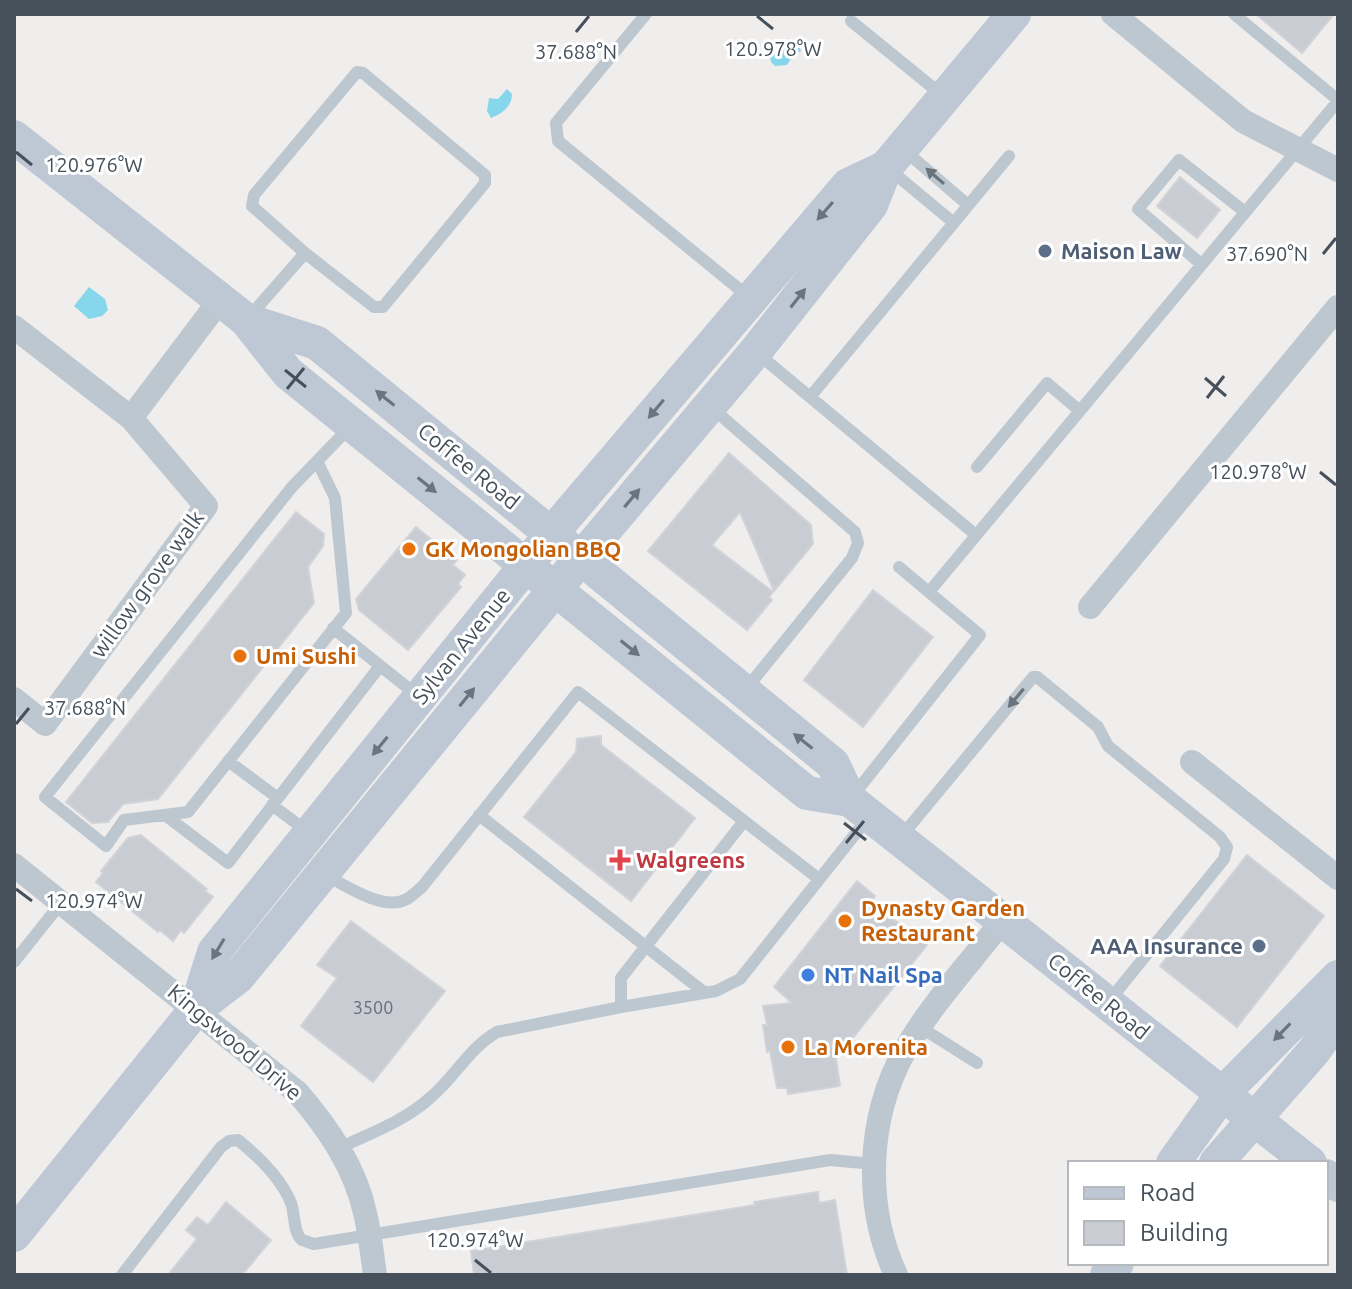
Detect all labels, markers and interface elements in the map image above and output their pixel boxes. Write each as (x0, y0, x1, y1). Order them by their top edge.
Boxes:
text: 120.978°W (724, 37, 822, 60)
text: 37.688°N (535, 40, 617, 63)
text: 120.976°W (45, 153, 143, 176)
one-way arrow (926, 168, 945, 186)
one-way arrow (817, 201, 834, 221)
place label: Maison Law (1061, 238, 1182, 263)
marker: Maison Law (1036, 242, 1054, 260)
text: 37.690°N (1226, 242, 1308, 265)
one-way arrow (789, 287, 806, 308)
one-way arrow (375, 390, 396, 407)
one-way arrow (648, 399, 665, 419)
street label: Coffee Road (414, 417, 525, 514)
text: 120.978°W (1209, 460, 1307, 483)
one-way arrow (417, 476, 437, 493)
one-way arrow (623, 488, 640, 508)
street label: willow grove walk (85, 505, 208, 662)
place label: GK Mongolian BBQ (425, 536, 621, 561)
marker: GK Mongolian BBQ (400, 540, 418, 558)
street label: Sylvan Avenue (406, 583, 515, 708)
one-way arrow (620, 640, 640, 656)
place label: Umi Sushi (256, 643, 356, 668)
marker: Umi Sushi (231, 647, 249, 665)
one-way arrow (458, 687, 475, 707)
one-way arrow (1008, 688, 1025, 708)
text: 37.688°N (44, 696, 126, 719)
one-way arrow (793, 733, 813, 749)
one-way arrow (372, 736, 389, 756)
place label: Walgreens (636, 847, 745, 872)
marker: Walgreens (611, 851, 629, 869)
text: 120.974°W (45, 889, 143, 912)
place label: Dynasty Garden Restaurant (861, 895, 1025, 945)
marker: Dynasty Garden Restaurant (836, 912, 854, 930)
place label: AAA Insurance (1090, 933, 1243, 958)
marker: AAA Insurance (1250, 937, 1268, 955)
one-way arrow (211, 938, 226, 961)
street label: Coffee Road (1044, 947, 1155, 1044)
place label: NT Nail Spa (824, 962, 943, 987)
marker: NT Nail Spa (799, 966, 817, 984)
street label: Kingswood Drive (163, 978, 307, 1105)
house number: 3500 (353, 997, 393, 1017)
one-way arrow (1274, 1022, 1292, 1041)
place label: La Morenita (804, 1034, 928, 1059)
marker: La Morenita (779, 1038, 797, 1056)
legend (1068, 1161, 1328, 1265)
text: Road (1140, 1179, 1195, 1206)
text: Building (1140, 1219, 1228, 1246)
text: 120.974°W (426, 1228, 524, 1251)

